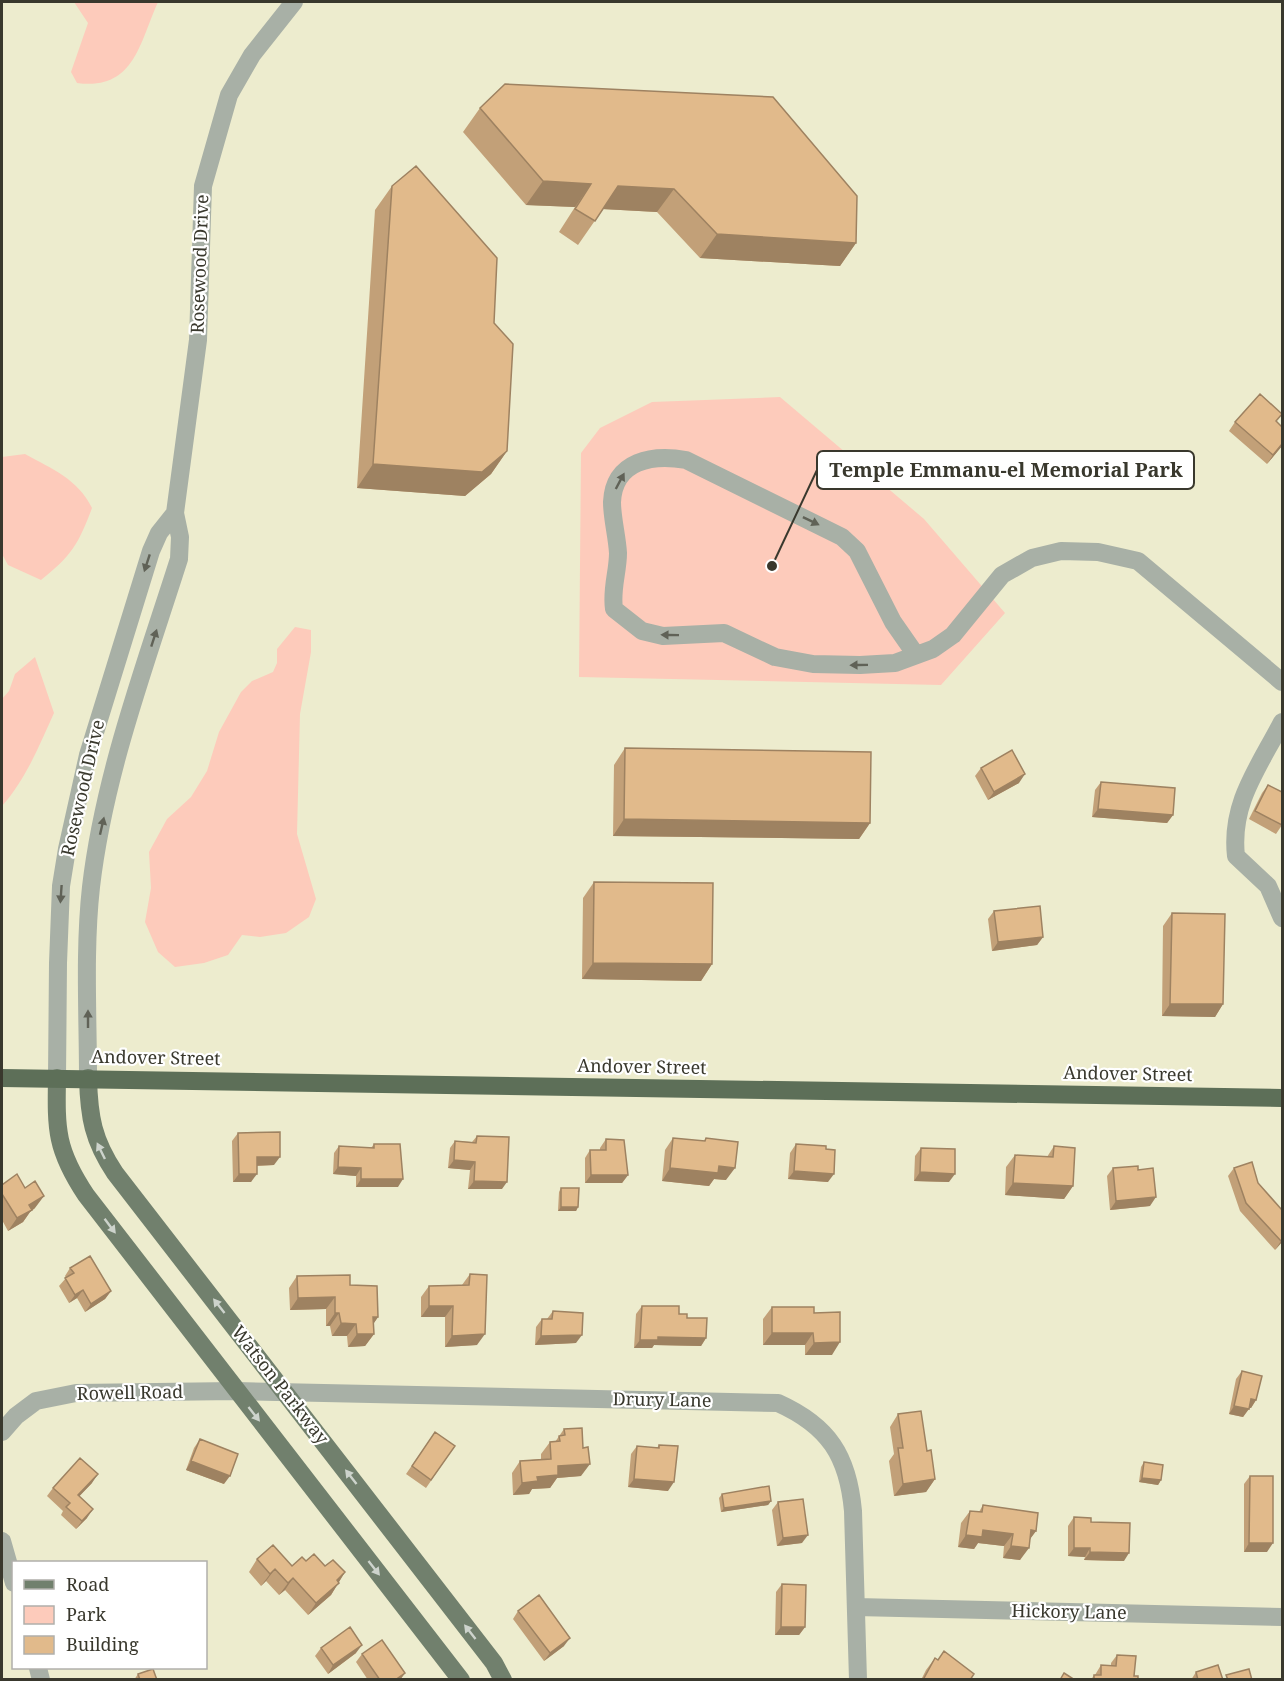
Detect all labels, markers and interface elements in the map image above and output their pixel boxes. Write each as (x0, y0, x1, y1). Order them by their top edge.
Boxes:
street label: Rosewood Drive (185, 194, 213, 334)
callout: Temple Emmanu-el Memorial Park (817, 451, 1194, 489)
text: Temple Emmanu-el Memorial Park (829, 456, 1183, 483)
one-way arrow (615, 472, 625, 489)
one-way arrow (802, 516, 819, 526)
one-way arrow (142, 554, 151, 572)
one-way arrow (150, 629, 159, 647)
one-way arrow (661, 630, 680, 640)
one-way arrow (850, 660, 869, 670)
street label: Rosewood Drive (55, 717, 109, 858)
one-way arrow (98, 816, 108, 835)
one-way arrow (57, 884, 66, 903)
one-way arrow (83, 1010, 92, 1029)
street label: Andover Street (91, 1044, 221, 1070)
street label: Andover Street (577, 1053, 707, 1079)
street label: Andover Street (1063, 1060, 1193, 1086)
one-way arrow (97, 1142, 106, 1159)
one-way arrow (104, 1218, 117, 1234)
one-way arrow (213, 1299, 225, 1314)
street label: Watson Parkway (227, 1320, 335, 1449)
street label: Rowell Road (76, 1379, 183, 1405)
street label: Drury Lane (612, 1386, 712, 1412)
one-way arrow (248, 1406, 261, 1422)
one-way arrow (345, 1469, 357, 1485)
one-way arrow (368, 1560, 380, 1575)
legend (12, 1561, 207, 1669)
text: Road (66, 1572, 109, 1596)
street label: Hickory Lane (1011, 1598, 1127, 1624)
text: Park (66, 1602, 106, 1626)
one-way arrow (464, 1624, 476, 1640)
text: Building (66, 1632, 139, 1656)

